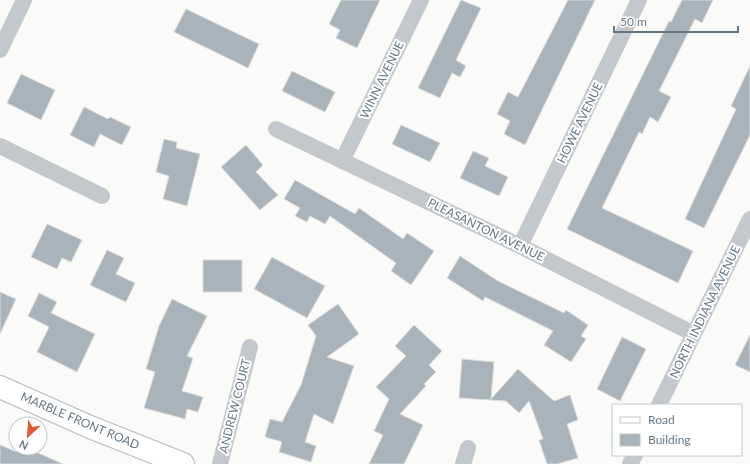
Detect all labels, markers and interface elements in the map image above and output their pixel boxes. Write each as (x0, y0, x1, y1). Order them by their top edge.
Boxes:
scale bar (614, 8, 738, 34)
text: 50 m (620, 14, 647, 29)
street label: WINN AVENUE (356, 39, 407, 121)
street label: HOWE AVENUE (553, 80, 606, 166)
street label: PLEASANTON AVENUE (426, 195, 547, 264)
street label: NORTH INDIANA AVENUE (666, 243, 743, 380)
street label: ANDREW COURT (216, 357, 254, 455)
street label: MARBLE FRONT ROAD (18, 389, 142, 453)
legend (612, 404, 742, 456)
text: Road (648, 412, 675, 427)
north arrow (8, 416, 48, 456)
text: Building (648, 432, 691, 447)

